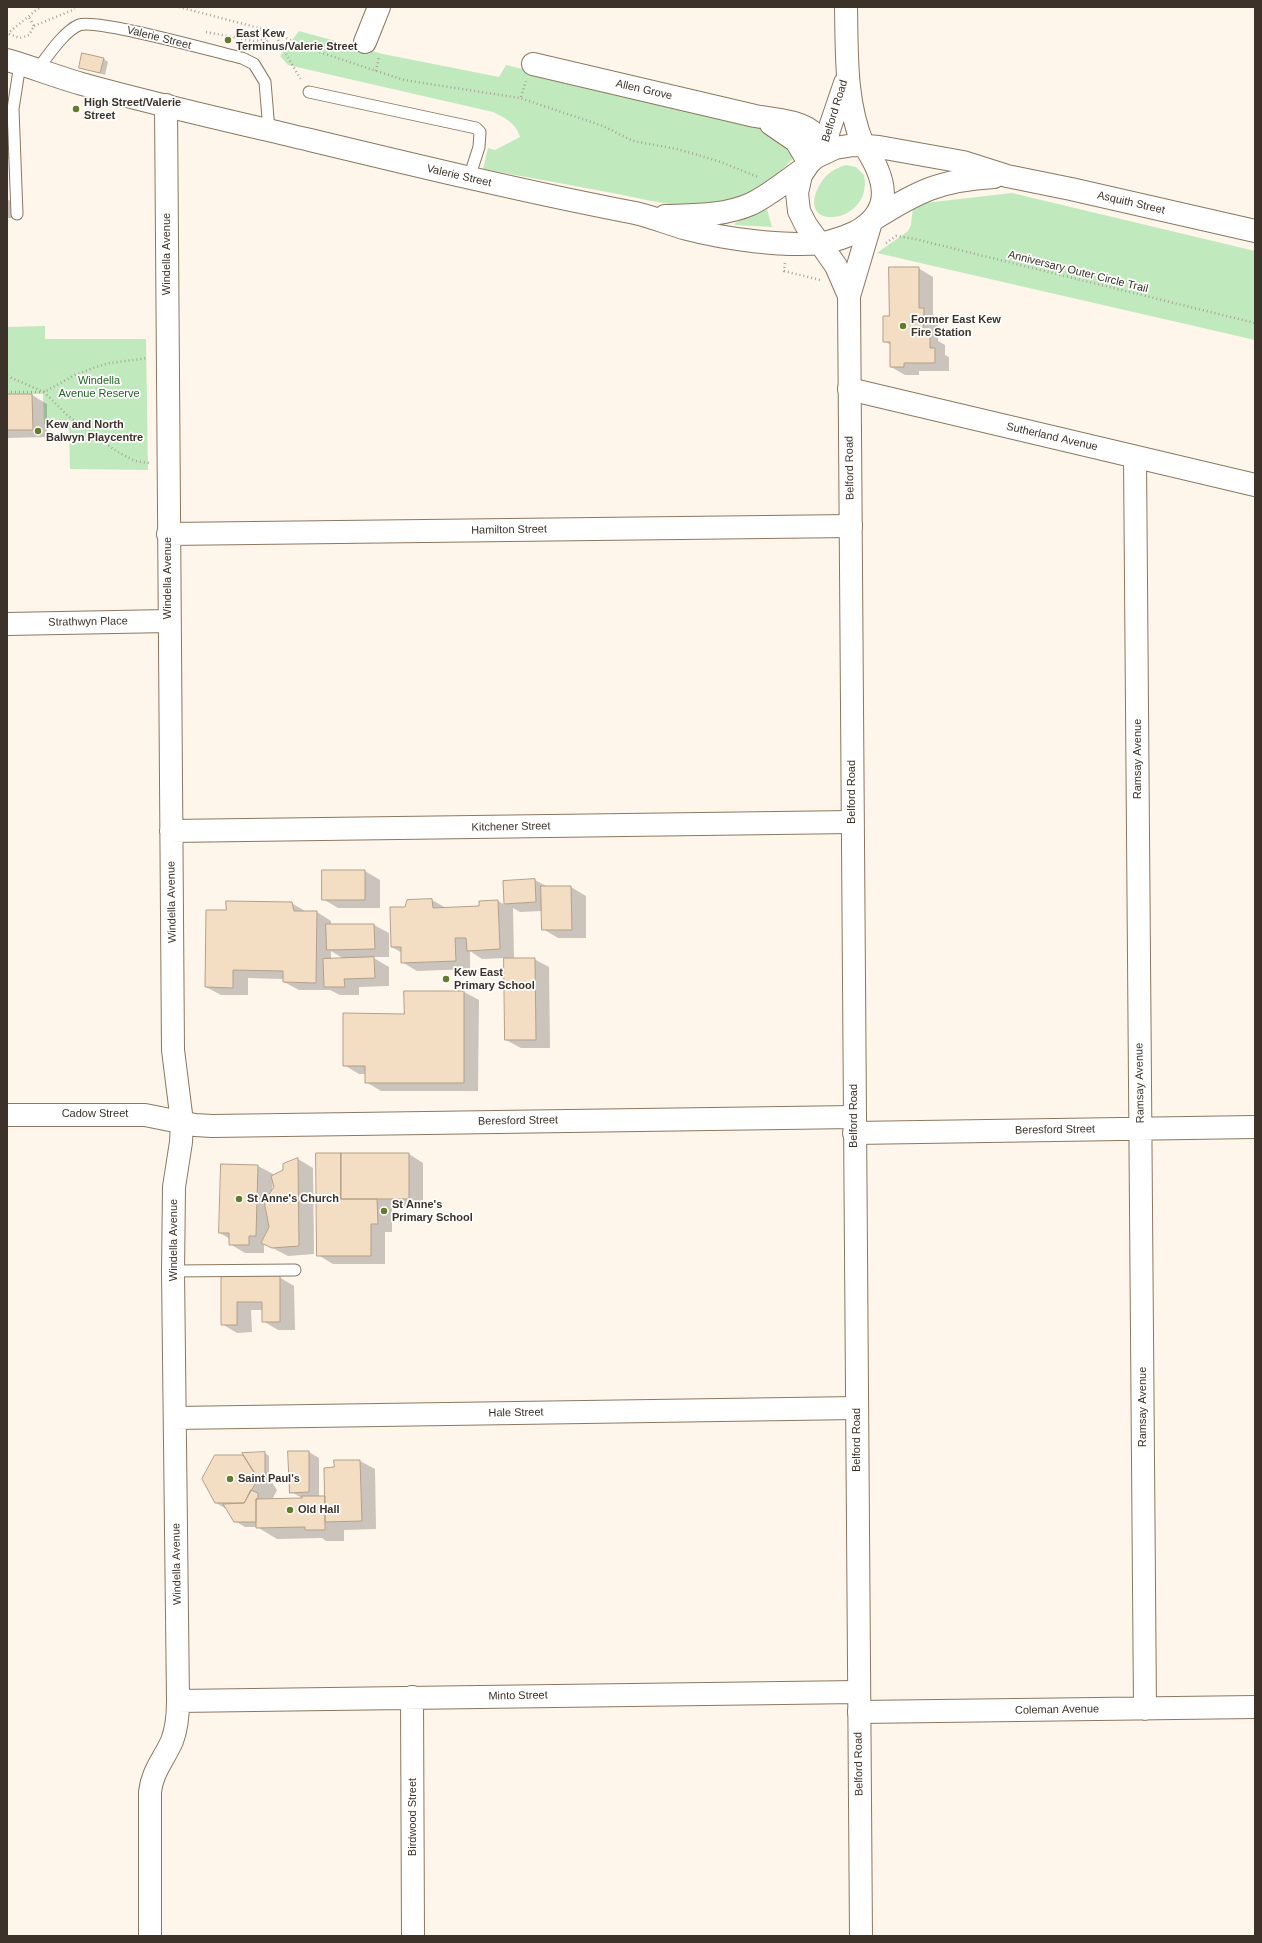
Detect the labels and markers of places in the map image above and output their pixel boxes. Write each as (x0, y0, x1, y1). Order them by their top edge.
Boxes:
place label: East Kew Terminus/Valerie Street (236, 27, 357, 53)
marker: East Kew Terminus/Valerie Street (223, 35, 233, 45)
place label: High Street/Valerie Street (84, 96, 181, 122)
marker: High Street/Valerie Street (71, 104, 81, 114)
place label: Former East Kew Fire Station (911, 313, 1001, 339)
marker: Former East Kew Fire Station (898, 321, 908, 331)
place label: Kew and North Balwyn Playcentre (46, 418, 143, 444)
marker: Kew and North Balwyn Playcentre (33, 426, 43, 436)
place label: Kew East Primary School (454, 966, 535, 992)
marker: Kew East Primary School (441, 974, 451, 984)
place label: St Anne's Church (247, 1192, 339, 1206)
marker: St Anne's Church (234, 1194, 244, 1204)
place label: St Anne's Primary School (392, 1198, 473, 1224)
marker: St Anne's Primary School (379, 1206, 389, 1216)
place label: Saint Paul's (238, 1472, 300, 1486)
marker: Saint Paul's (225, 1474, 235, 1484)
place label: Old Hall (298, 1503, 340, 1517)
marker: Old Hall (285, 1505, 295, 1515)

